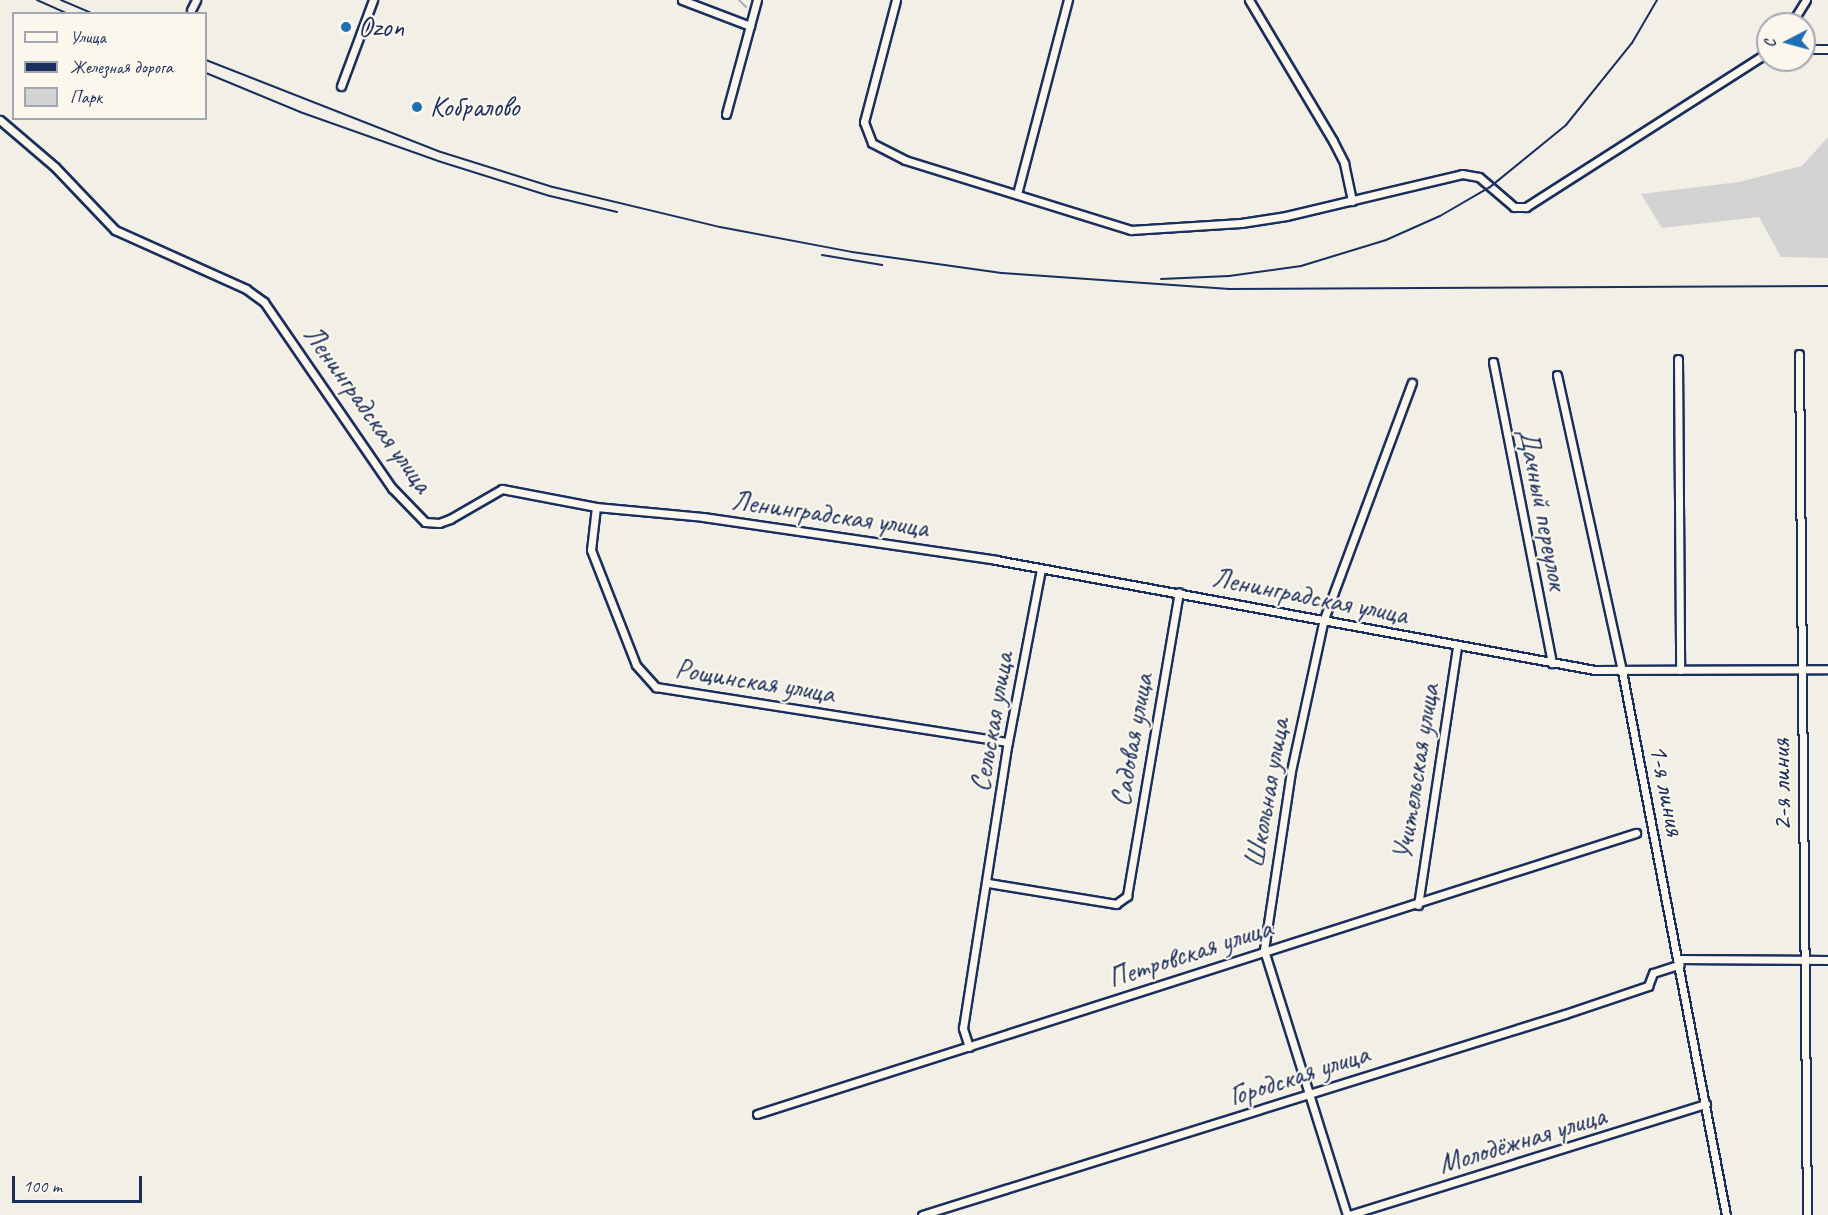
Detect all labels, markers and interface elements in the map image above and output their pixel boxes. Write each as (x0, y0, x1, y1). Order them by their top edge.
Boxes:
place label: Ozon (358, 10, 404, 44)
legend (12, 12, 207, 120)
north arrow (1756, 12, 1816, 72)
marker: Ozon (339, 20, 353, 34)
text: Улица (70, 26, 106, 48)
text: С (1760, 39, 1780, 49)
text: Железная дорога (70, 56, 173, 78)
text: Парк (70, 86, 102, 108)
place label: Кобралово (430, 90, 519, 124)
marker: Кобралово (408, 98, 426, 116)
street label: Ленинградская улица (295, 318, 441, 500)
street label: Дачный переулок (1511, 426, 1575, 592)
street label: Ленинградская улица (728, 483, 932, 545)
street label: Ленинградская улица (1208, 560, 1412, 632)
street label: Сельская улица (963, 649, 1021, 795)
street label: Рощинская улица (672, 652, 838, 710)
street label: Садовая улица (1104, 670, 1160, 810)
street label: Учительская улица (1385, 681, 1447, 863)
street label: Школьная улица (1237, 715, 1297, 871)
street label: 2-я линия (1763, 739, 1799, 831)
street label: 1-я линия (1642, 742, 1692, 838)
street label: Петровская улица (1103, 911, 1277, 995)
street label: Городская улица (1224, 1036, 1374, 1114)
street label: Молодёжная улица (1434, 1098, 1610, 1182)
scale bar (15, 1164, 146, 1202)
text: 100 m (23, 1175, 62, 1197)

